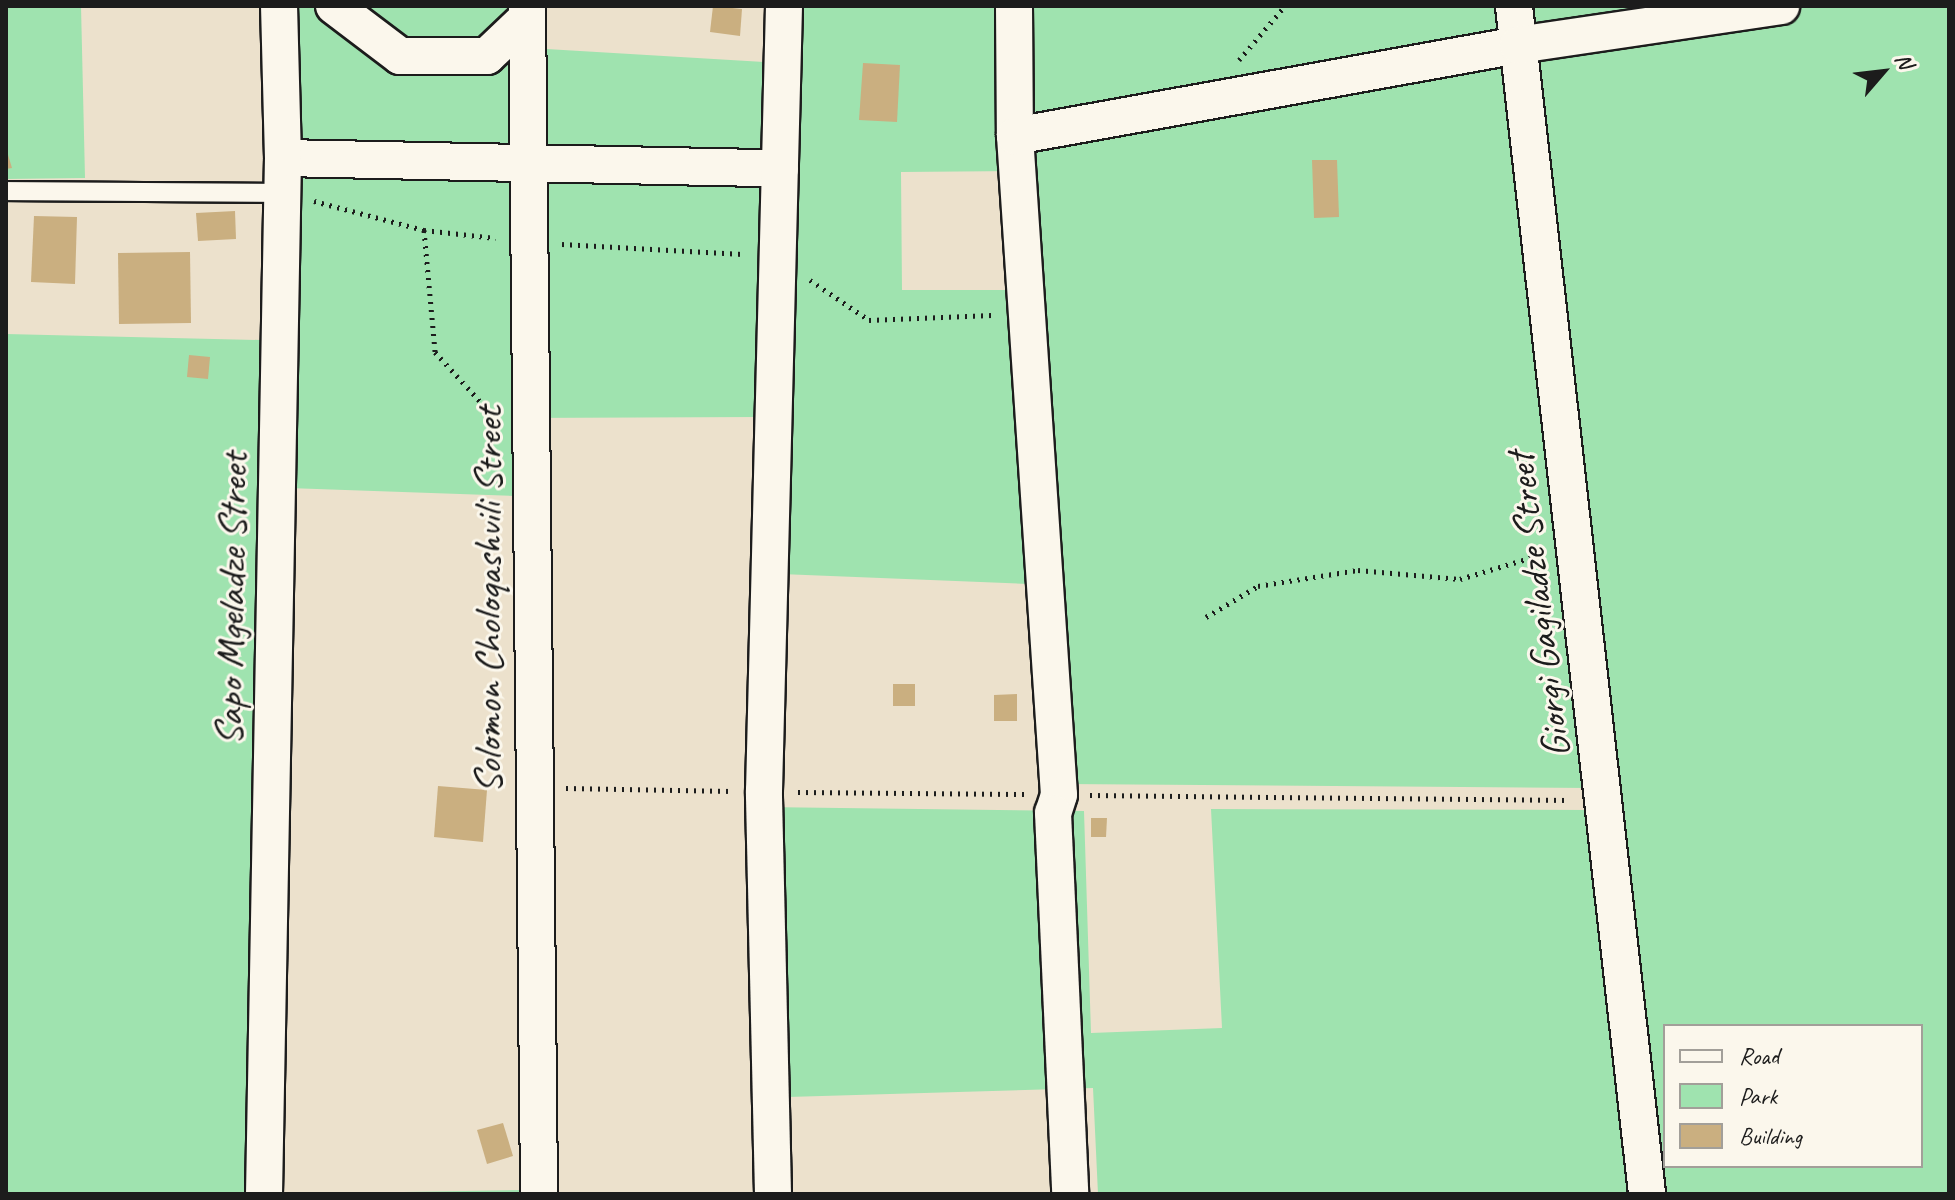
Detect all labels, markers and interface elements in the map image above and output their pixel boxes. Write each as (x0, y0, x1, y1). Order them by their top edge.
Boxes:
north arrow (1843, 32, 1923, 112)
text: N (1889, 48, 1920, 73)
street label: Solomon Choloqashvili Street (464, 406, 512, 794)
street label: Giorgi Gagiladze Street (1495, 450, 1581, 760)
street label: Sapo Mgeladze Street (204, 452, 258, 746)
legend (1663, 1024, 1923, 1168)
text: Road (1739, 1041, 1779, 1071)
text: Park (1739, 1081, 1777, 1111)
text: Building (1739, 1121, 1802, 1151)

